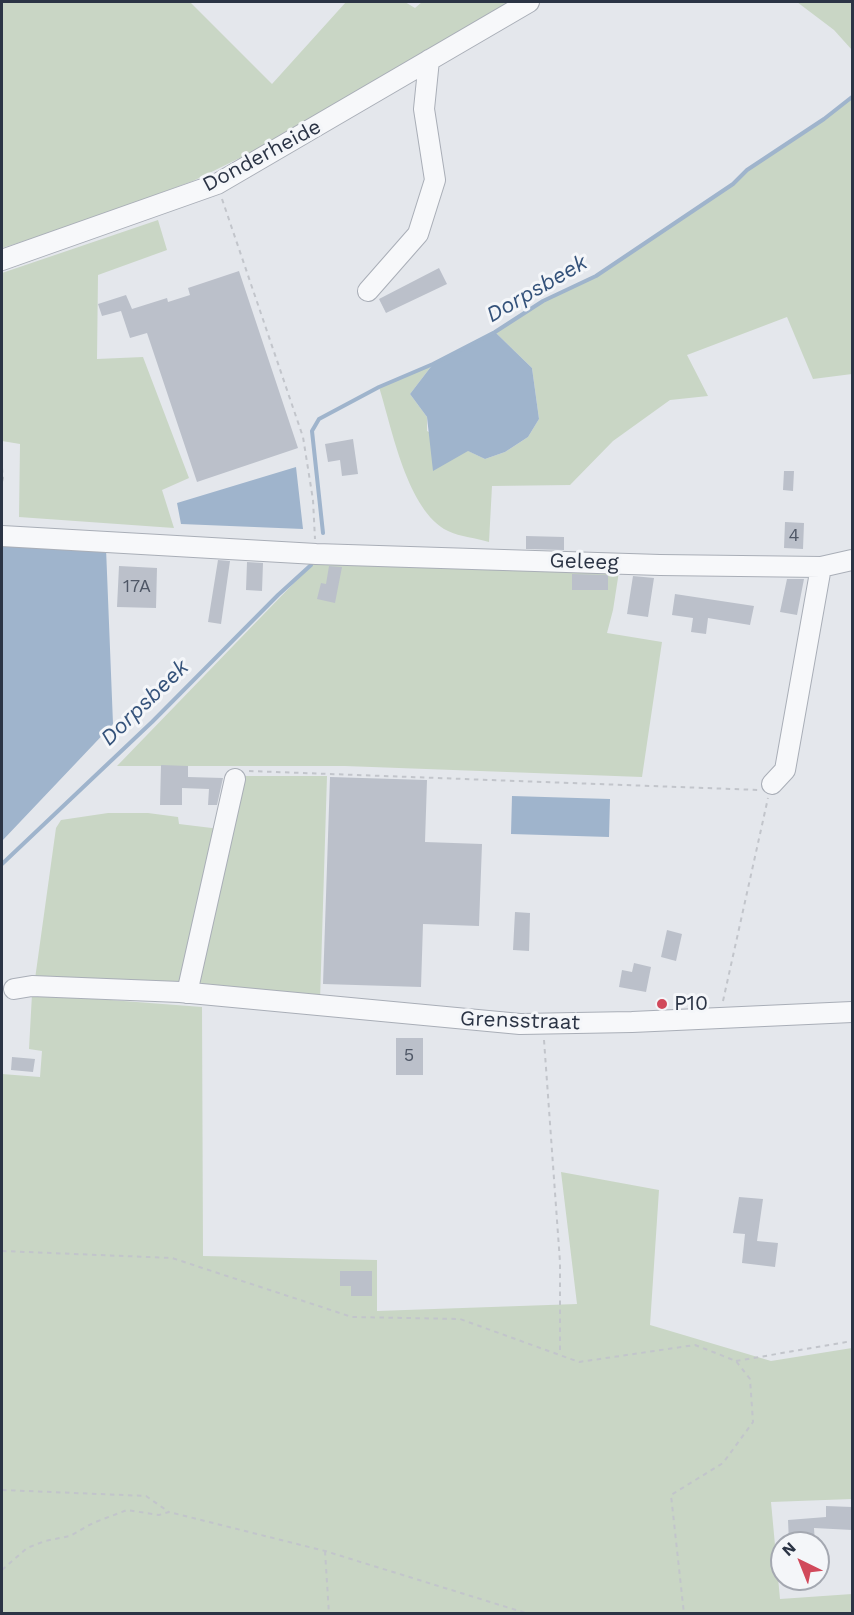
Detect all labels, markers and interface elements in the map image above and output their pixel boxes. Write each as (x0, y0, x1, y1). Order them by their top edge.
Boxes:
street label: Donderheide (198, 114, 326, 198)
water label: Dorpsbeek (482, 249, 592, 329)
house number: 4 (789, 525, 799, 547)
street label: Geleeg (549, 548, 619, 576)
house number: 17A (123, 576, 151, 598)
water label: Dorpsbeek (95, 654, 195, 752)
place label: P10 (674, 991, 708, 1017)
marker: P10 (655, 997, 669, 1011)
street label: Grensstraat (460, 1006, 580, 1036)
house number: 5 (404, 1045, 414, 1067)
north arrow (770, 1531, 830, 1591)
text: N (778, 1538, 800, 1560)

